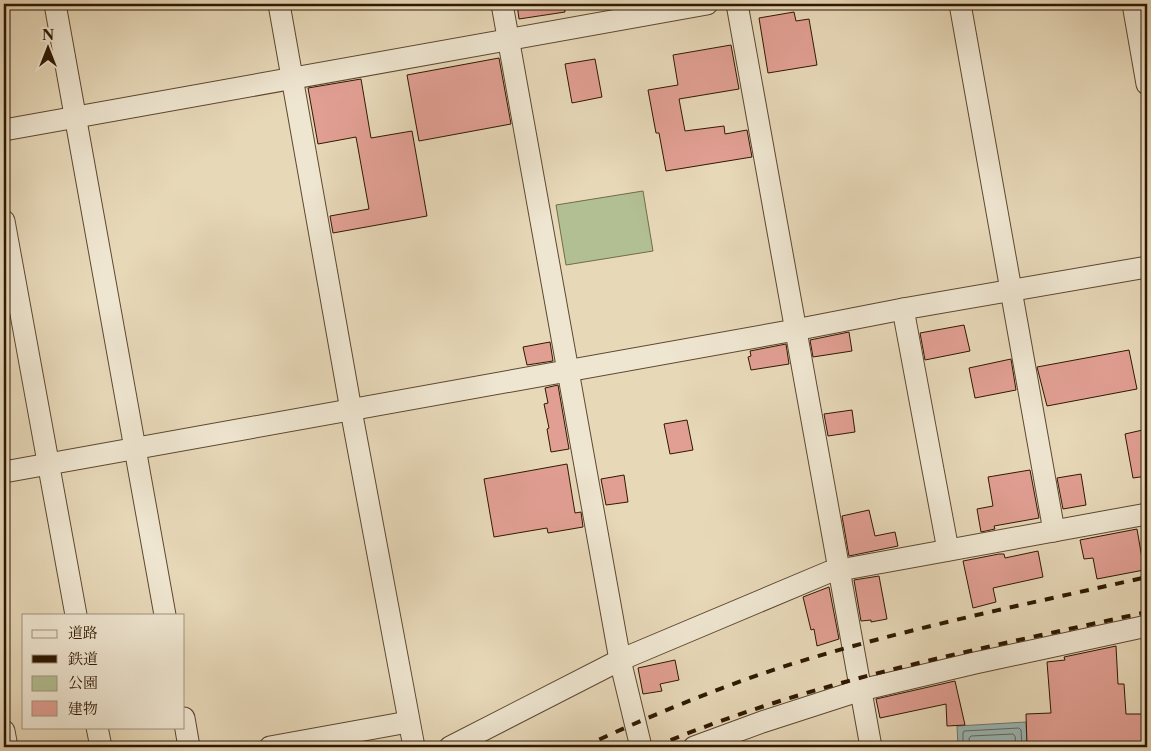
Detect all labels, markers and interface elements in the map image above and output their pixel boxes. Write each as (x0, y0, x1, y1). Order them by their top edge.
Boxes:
north arrow (22, 22, 72, 72)
text: N (42, 26, 54, 44)
legend (22, 614, 185, 728)
text: 道路 (68, 623, 98, 642)
text: 鉄道 (68, 649, 98, 668)
text: 公園 (68, 673, 98, 692)
text: 建物 (68, 699, 98, 718)

